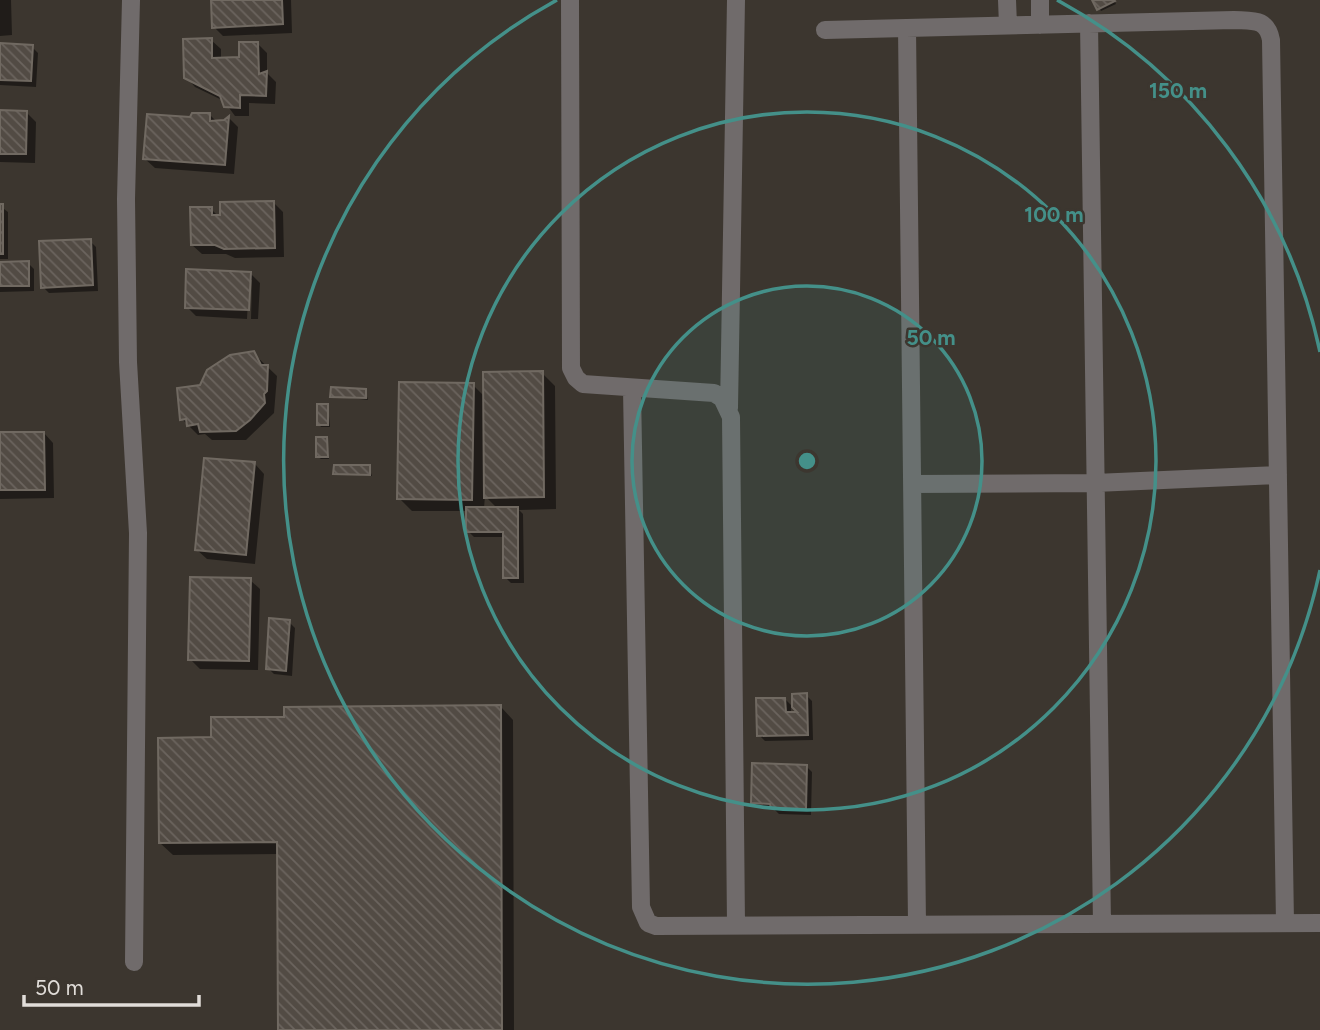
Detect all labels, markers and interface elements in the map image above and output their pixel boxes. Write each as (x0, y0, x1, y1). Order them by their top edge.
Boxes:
text: 150 m (1149, 78, 1207, 103)
text: 100 m (1024, 202, 1084, 227)
text: 50 m (906, 325, 956, 350)
centre of rings (795, 449, 819, 473)
scale bar (24, 964, 200, 1008)
text: 50 m (35, 975, 84, 1000)

